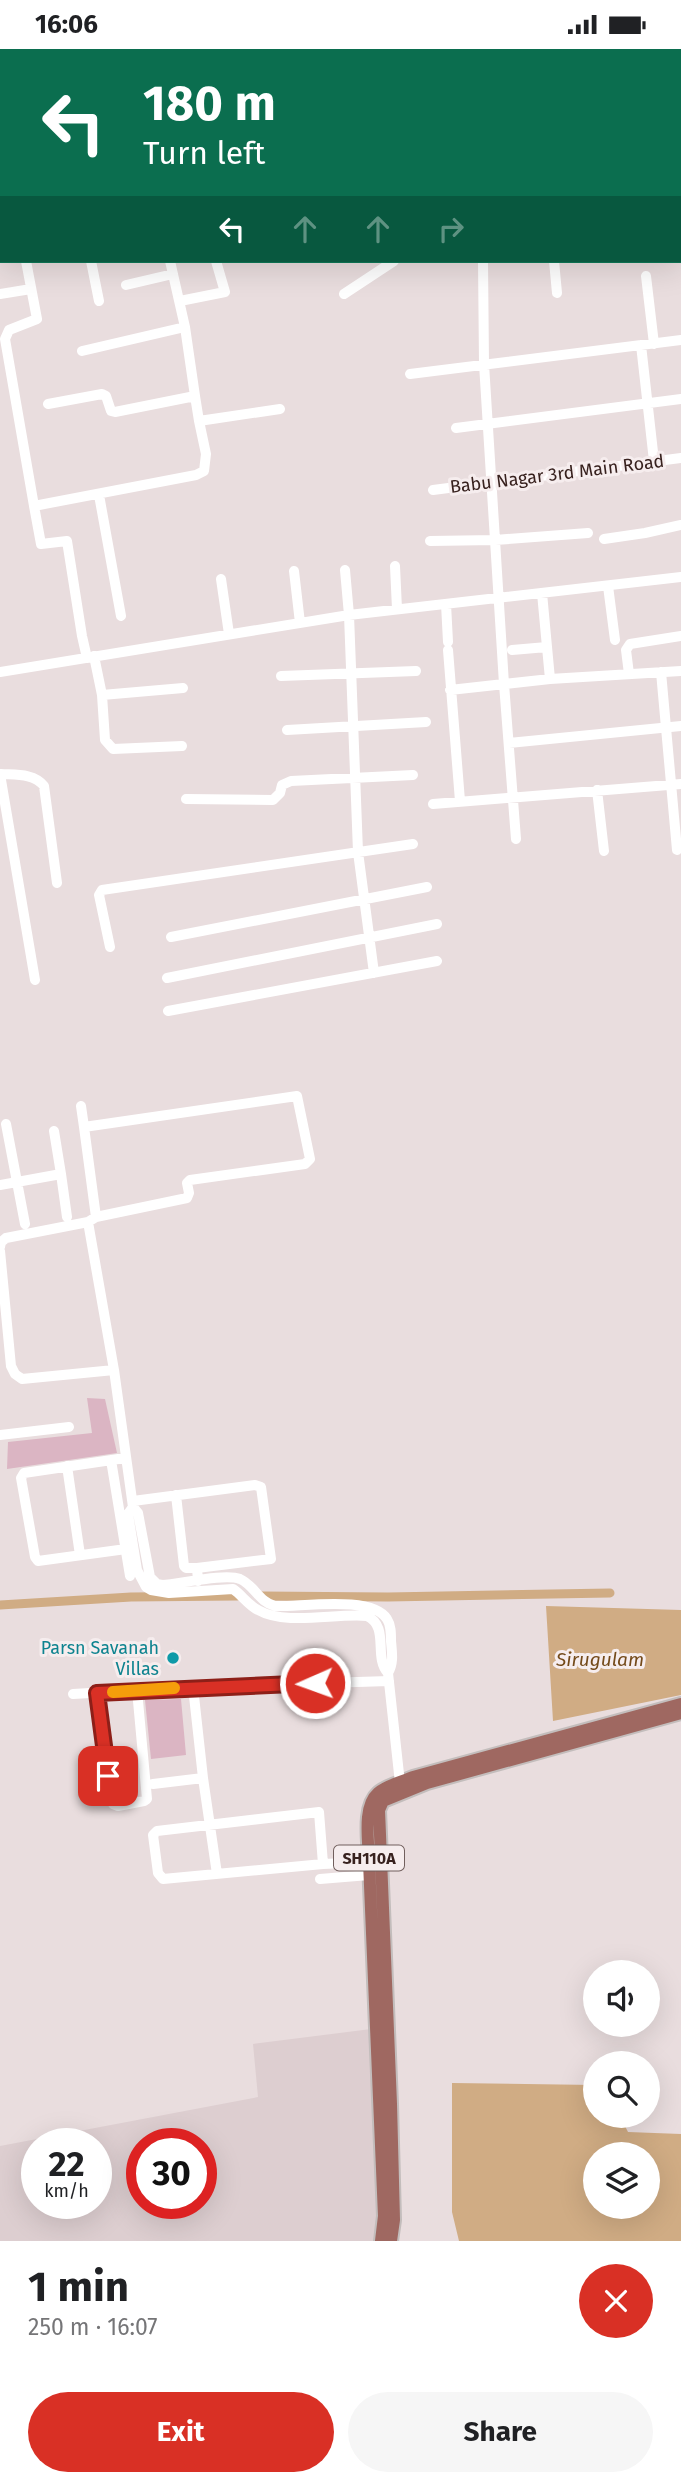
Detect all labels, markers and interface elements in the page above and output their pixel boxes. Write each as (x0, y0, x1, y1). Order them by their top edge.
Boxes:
text: 16:06 (35, 9, 98, 40)
text: 180 m (143, 74, 276, 133)
icon: left (28, 77, 119, 168)
text: Turn left (143, 134, 265, 172)
icon: left (213, 210, 251, 248)
icon: ahead (286, 210, 324, 248)
icon: ahead (359, 210, 397, 248)
icon: right (432, 210, 470, 248)
street label: Babu Nagar 3rd Main Road (449, 450, 665, 498)
place label: Parsn Savanah Villas (41, 1637, 159, 1680)
position arrow (278, 1646, 352, 1720)
water label: Sirugulam (555, 1648, 644, 1671)
marker: Parsn Savanah Villas (165, 1650, 181, 1666)
pin (78, 1746, 138, 1806)
icon: arrive (89, 1757, 127, 1795)
road number: SH110A (334, 1846, 404, 1871)
map controls (583, 1960, 660, 2219)
button: sound (583, 1960, 660, 2037)
button: search (583, 2051, 660, 2128)
speed limit sign: 30 (126, 2128, 217, 2219)
button: layers (583, 2142, 660, 2219)
text: 22 (48, 2143, 85, 2185)
text: km/h (44, 2180, 89, 2202)
text: 1 min (28, 2262, 129, 2312)
button: close (579, 2264, 653, 2338)
text: 250 m · 16:07 (28, 2313, 158, 2341)
button: Exit (28, 2392, 334, 2472)
button: Share (348, 2392, 653, 2472)

